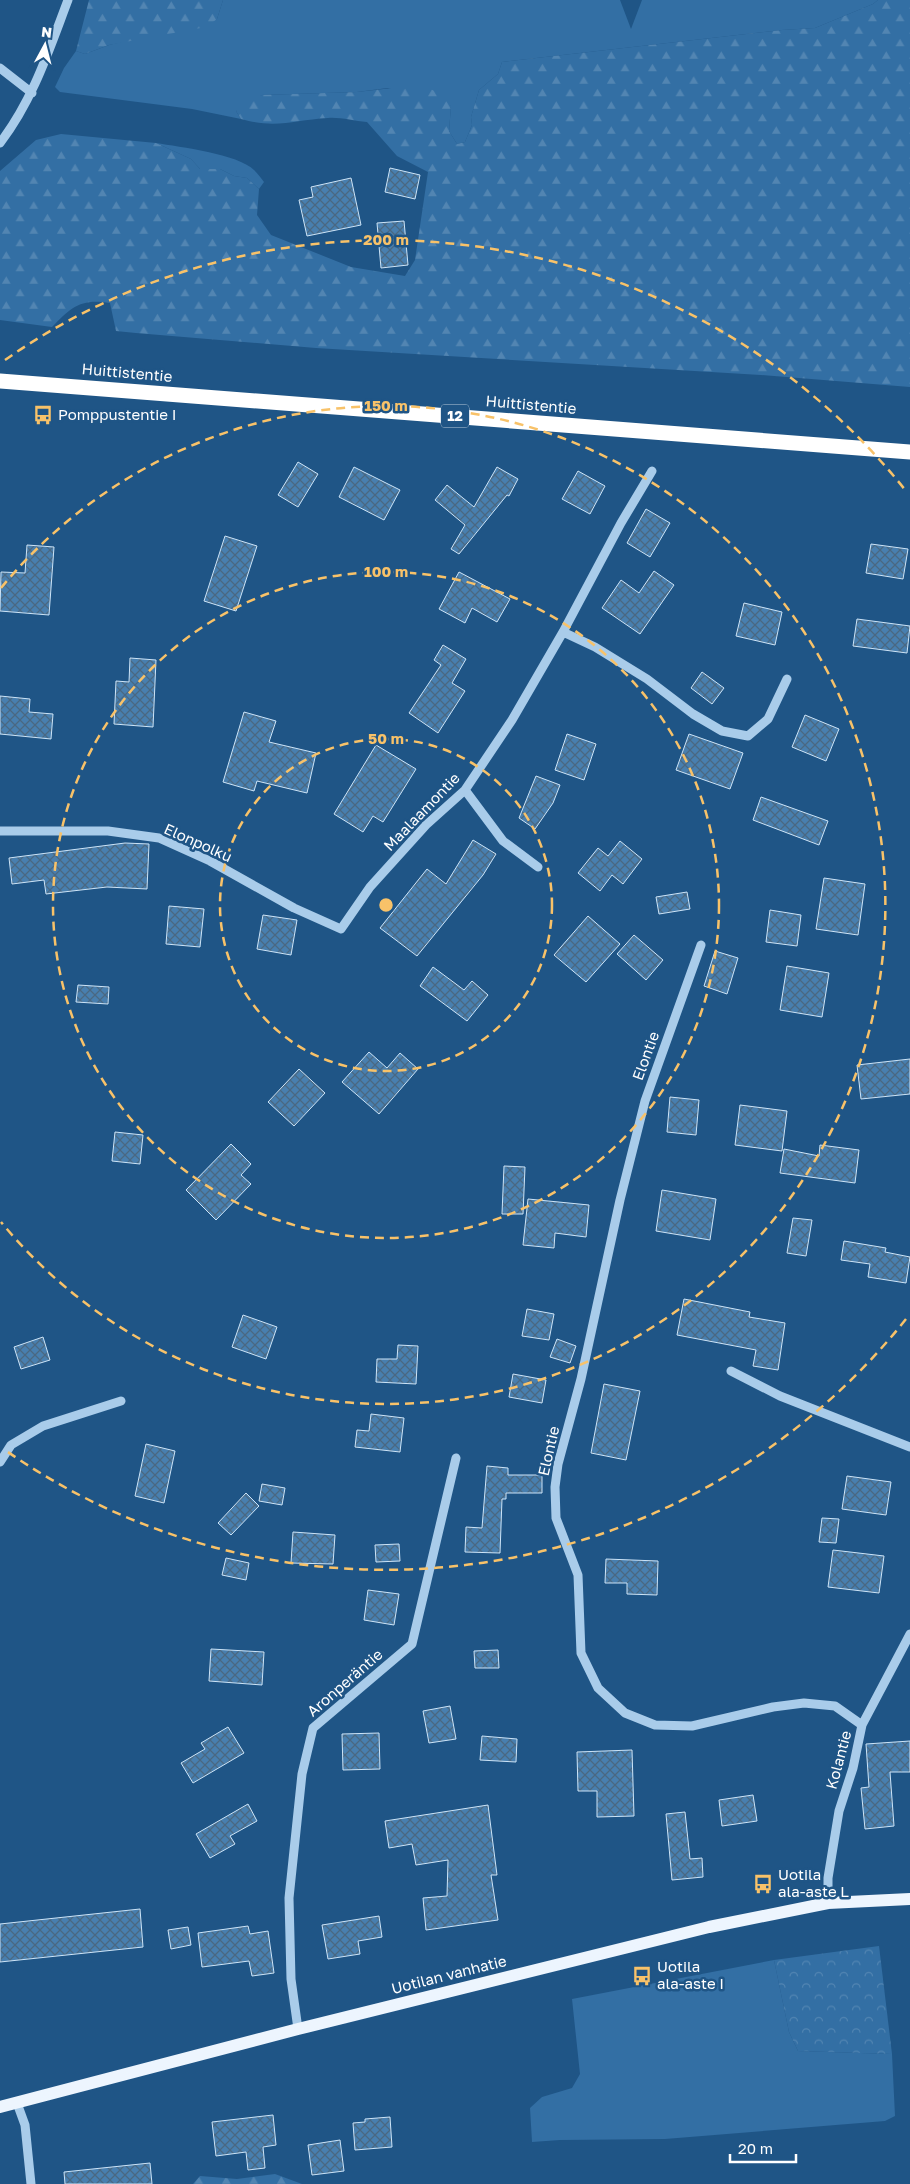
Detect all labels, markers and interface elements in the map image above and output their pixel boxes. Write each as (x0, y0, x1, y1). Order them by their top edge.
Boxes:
north arrow (20, 20, 70, 70)
text: N (40, 23, 53, 41)
text: 200 m (363, 230, 409, 248)
street label: Huittistentie (81, 359, 173, 385)
street label: Huittistentie (485, 391, 577, 417)
text: 150 m (364, 396, 408, 414)
bus stop icon: Pomppustentie I (32, 404, 54, 426)
road number: 12 (441, 404, 469, 428)
place label: Pomppustentie I (58, 405, 176, 423)
text: 100 m (364, 562, 408, 580)
text: 50 m (368, 729, 404, 747)
street label: Maalaamontie (379, 768, 463, 854)
street label: Elonpolku (162, 819, 235, 865)
centre of rings (377, 896, 395, 914)
street label: Elontie (628, 1029, 662, 1083)
street label: Elontie (534, 1424, 563, 1477)
street label: Aronperäntie (303, 1644, 386, 1720)
street label: Kolantie (822, 1728, 855, 1791)
place label: Uotila ala-aste L (778, 1865, 849, 1900)
bus stop icon: Uotila ala-aste L (752, 1873, 774, 1895)
street label: Uotilan vanhatie (389, 1951, 509, 1997)
place label: Uotila ala-aste I (657, 1957, 724, 1992)
bus stop icon: Uotila ala-aste I (631, 1965, 653, 1987)
scale bar (730, 2132, 796, 2164)
text: 20 m (738, 2139, 773, 2157)

